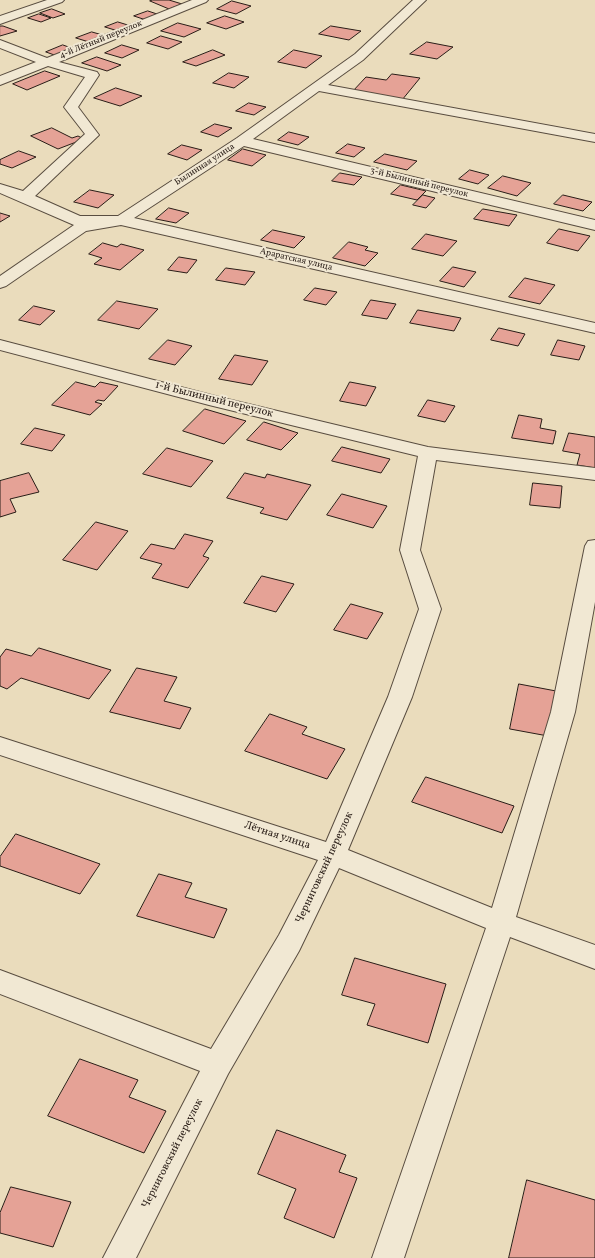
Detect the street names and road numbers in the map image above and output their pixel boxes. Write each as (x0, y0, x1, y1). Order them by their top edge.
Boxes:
street label: 4-й Лётный переулок (58, 19, 144, 61)
street label: Былинная улица (173, 142, 237, 188)
street label: 3-й Былинный переулок (369, 166, 469, 200)
street label: Араратская улица (259, 246, 333, 274)
street label: 1-й Былинный переулок (154, 379, 274, 421)
street label: Черниговский переулок (293, 810, 357, 926)
street label: Лётная улица (242, 819, 312, 853)
street label: Черниговский переулок (140, 1097, 206, 1211)

